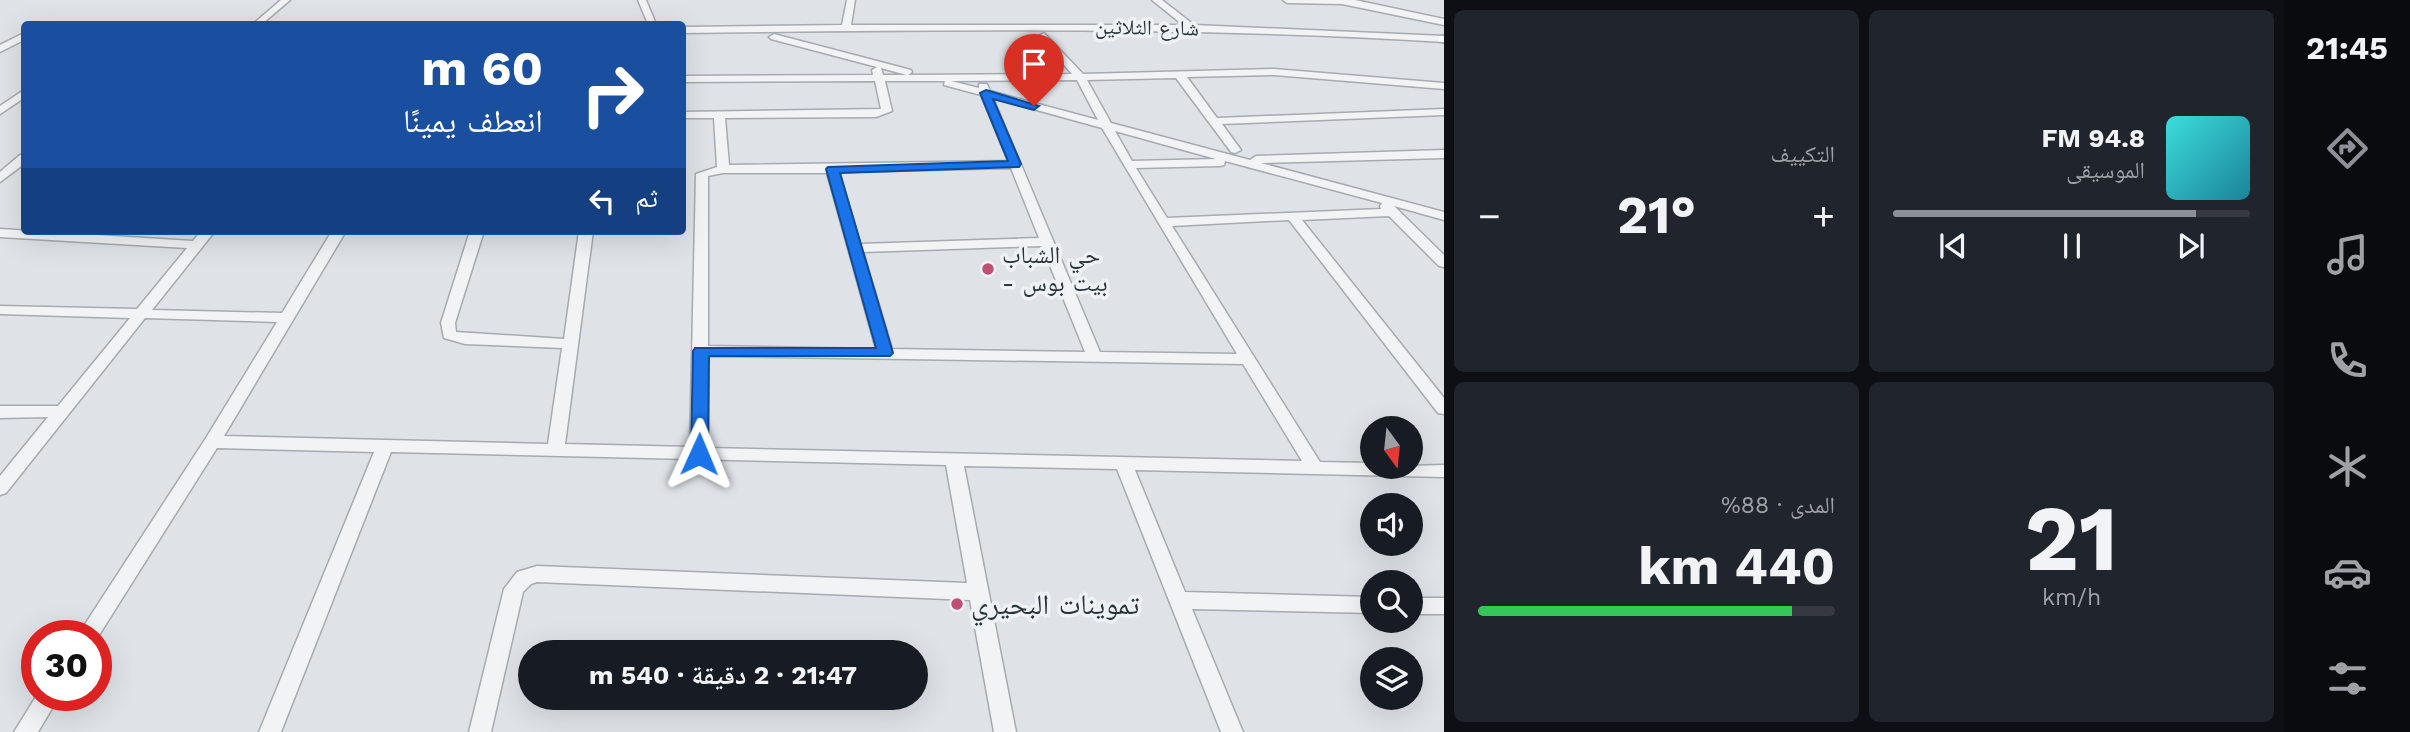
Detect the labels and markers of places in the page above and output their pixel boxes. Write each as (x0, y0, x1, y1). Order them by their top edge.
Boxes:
pin (1004, 34, 1064, 106)
place label: حي الشباب - بيت بوس (1002, 241, 1108, 297)
marker: حي الشباب - بيت بوس (980, 261, 996, 277)
place label: تموينات البحيري (971, 588, 1139, 627)
marker: تموينات البحيري (949, 596, 965, 612)

